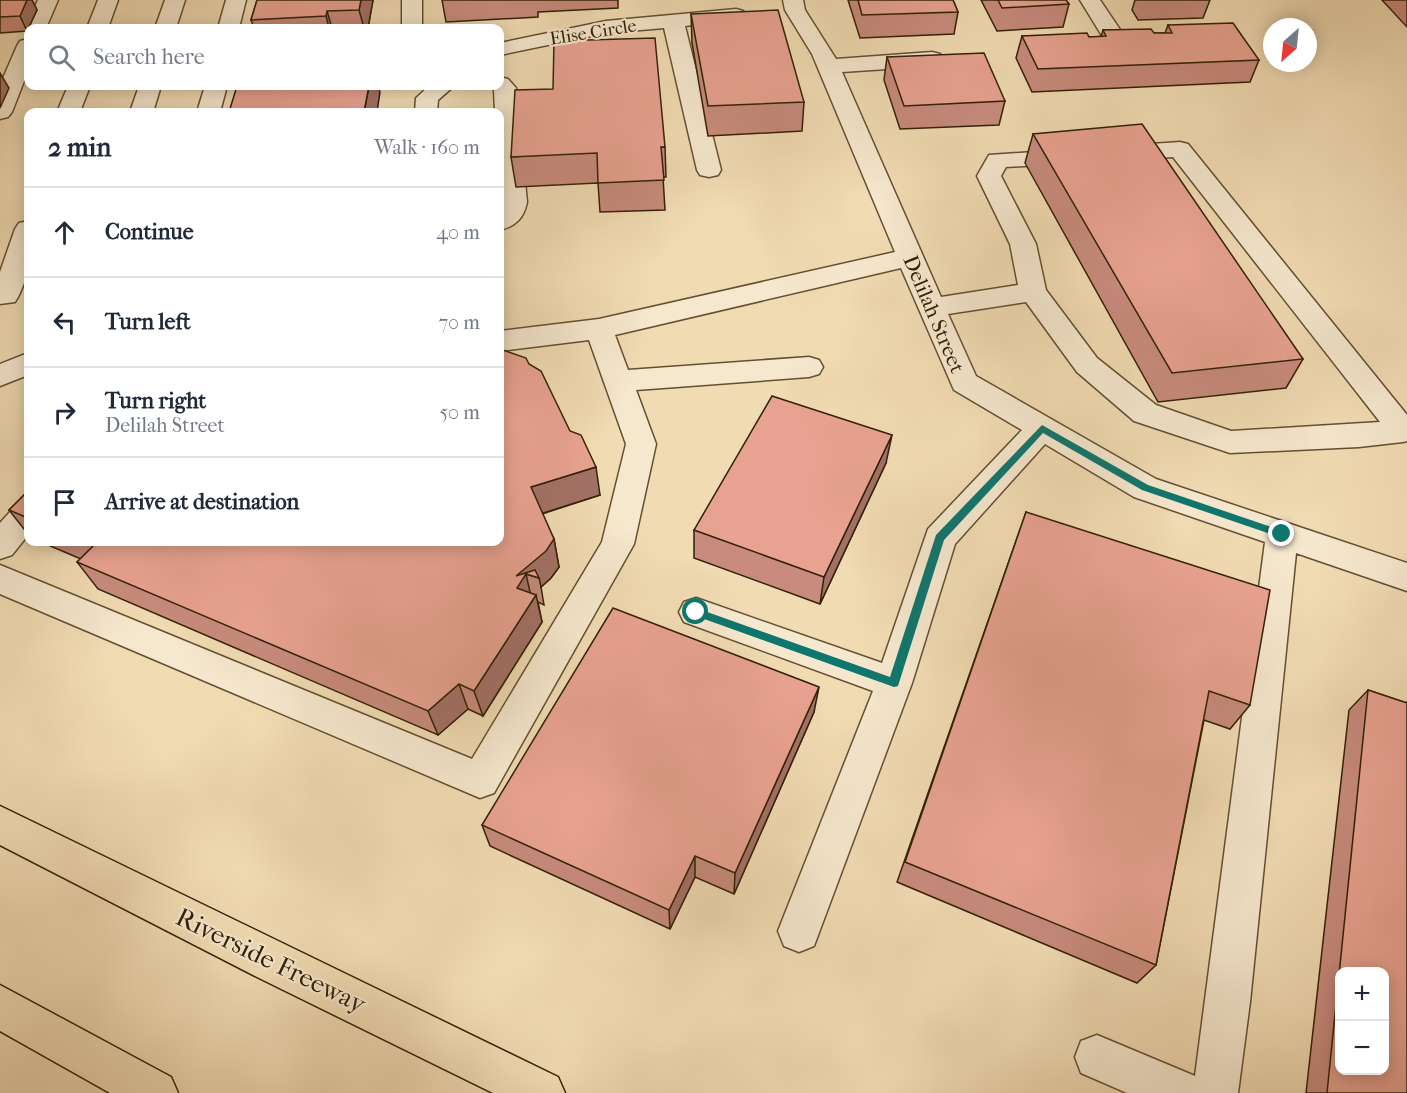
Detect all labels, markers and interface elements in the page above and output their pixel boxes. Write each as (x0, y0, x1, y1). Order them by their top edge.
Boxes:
street label: Elise Circle (548, 15, 638, 50)
north arrow (1263, 18, 1317, 72)
search box (24, 24, 504, 90)
icon: search (45, 41, 78, 74)
text: Search here (93, 44, 205, 70)
text: 2 min (48, 132, 111, 163)
text: Walk · 160 m (374, 136, 480, 159)
icon: ahead (48, 216, 81, 249)
text: Continue (105, 219, 194, 245)
text: 40 m (436, 221, 480, 244)
street label: Delilah Street (898, 252, 970, 377)
icon: left (48, 306, 81, 339)
text: Turn left (105, 309, 191, 335)
text: 70 m (438, 311, 480, 334)
text: Turn right (105, 388, 206, 414)
icon: right (48, 396, 81, 429)
text: 50 m (439, 401, 480, 424)
text: Delilah Street (105, 414, 225, 437)
icon: arrive (48, 486, 81, 519)
text: Arrive at destination (105, 489, 299, 515)
route end (1268, 520, 1294, 546)
route start (682, 598, 708, 624)
street label: Riverside Freeway (171, 901, 372, 1020)
map controls (1335, 967, 1389, 1075)
button: + (1335, 967, 1389, 1021)
button: − (1335, 1021, 1389, 1075)

